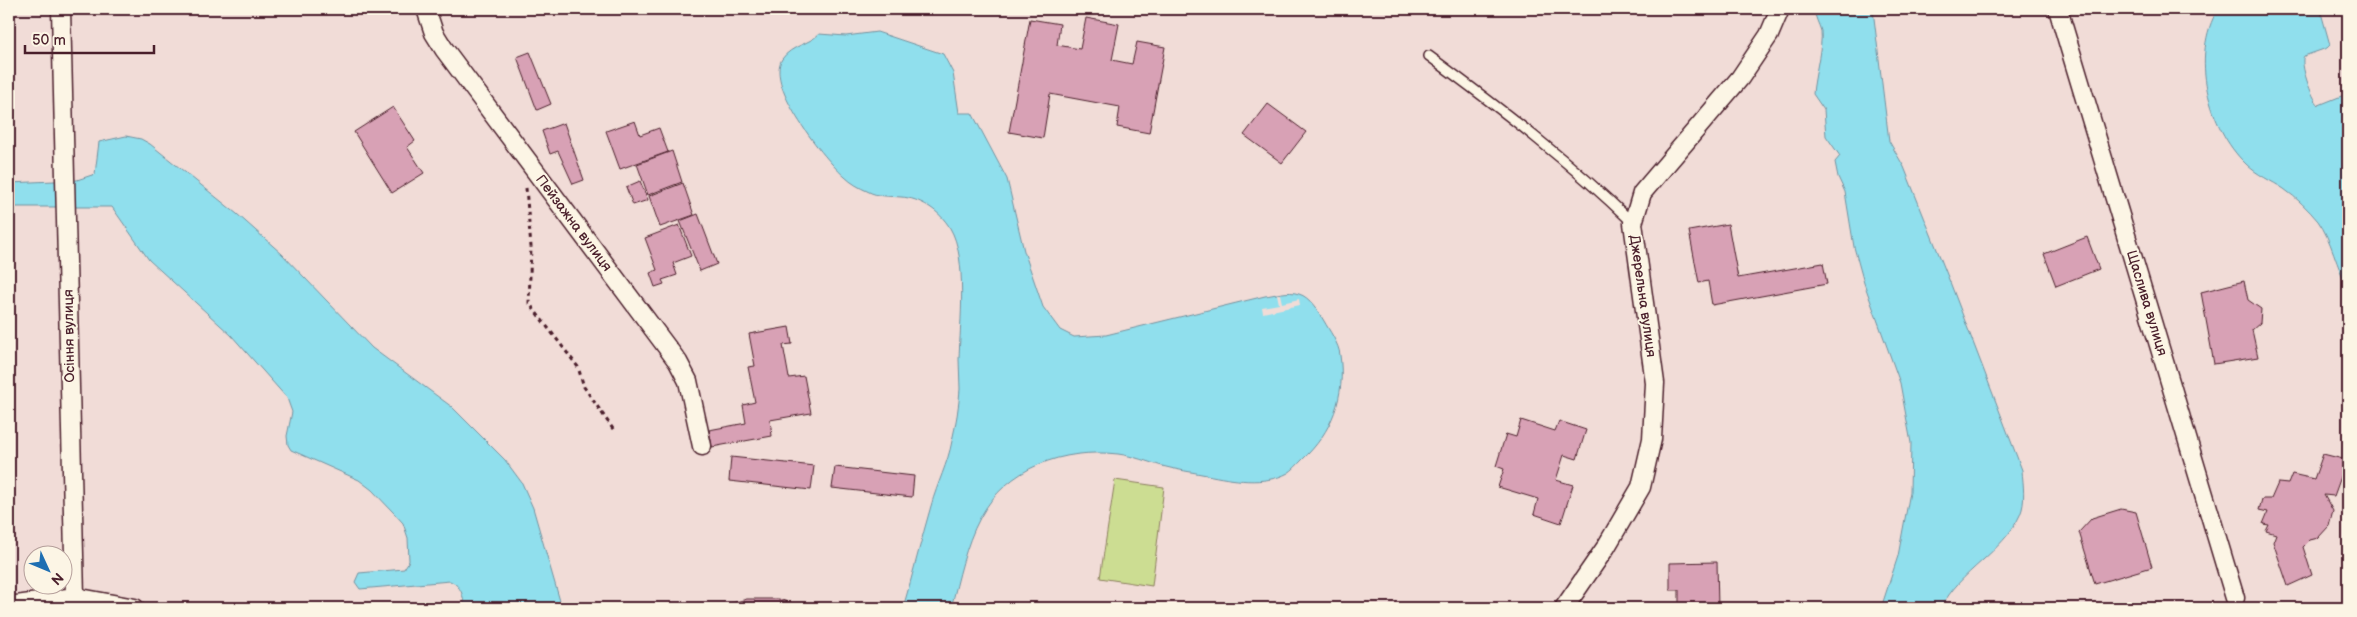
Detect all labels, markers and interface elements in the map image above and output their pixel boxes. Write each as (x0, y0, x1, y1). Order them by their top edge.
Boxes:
scale bar (25, 22, 154, 54)
text: 50 m (32, 31, 66, 50)
street label: Пейзажна вулиця (532, 171, 616, 275)
street label: Джерельна вулиця (1626, 234, 1660, 359)
street label: Щаслива вулиця (2123, 248, 2171, 358)
street label: Осіння вулиця (60, 289, 78, 383)
north arrow (22, 544, 72, 594)
text: N (47, 569, 67, 588)

